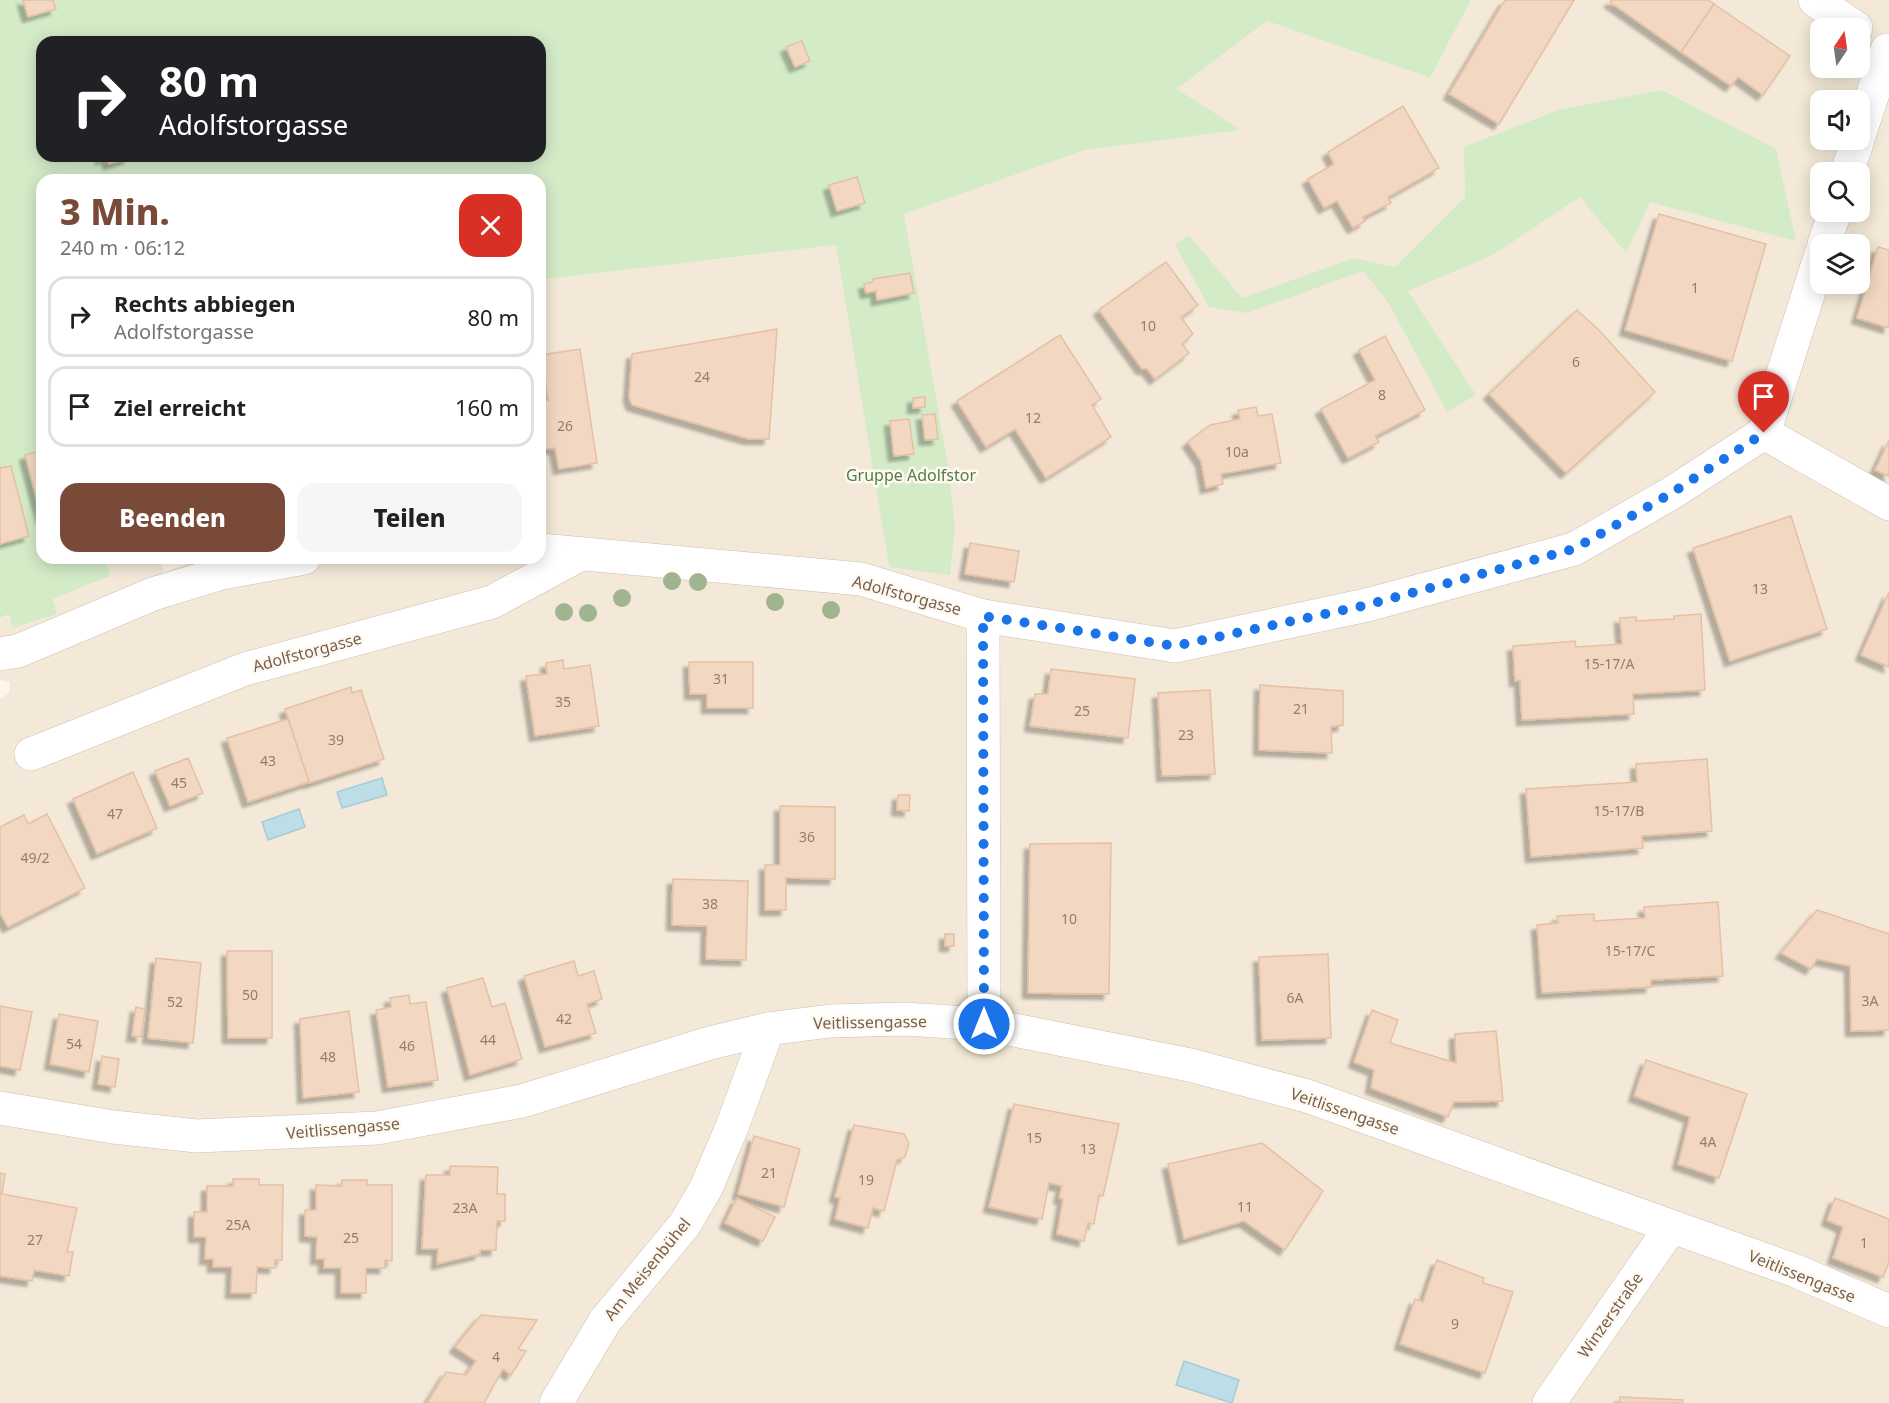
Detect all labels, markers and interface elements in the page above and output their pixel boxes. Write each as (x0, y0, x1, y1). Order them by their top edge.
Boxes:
north arrow (1810, 18, 1870, 78)
map controls (1810, 18, 1870, 294)
text: 80 m (159, 52, 259, 109)
icon: right (60, 60, 138, 138)
button: sound (1810, 90, 1870, 150)
text: Adolfstorgasse (159, 106, 348, 143)
button: search (1810, 162, 1870, 222)
text: 3 Min. (60, 187, 170, 236)
button: close (459, 194, 522, 257)
text: 240 m · 06:12 (60, 234, 185, 261)
button: layers (1810, 234, 1870, 294)
house number: 1 (1691, 278, 1699, 297)
text: Rechts abbiegen (114, 288, 296, 318)
icon: right (63, 300, 96, 333)
text: 80 m (468, 302, 519, 332)
house number: 10 (1140, 316, 1156, 335)
text: Adolfstorgasse (114, 318, 254, 345)
house number: 6 (1572, 352, 1580, 371)
house number: 24 (694, 367, 710, 386)
pin (1738, 371, 1789, 433)
icon: arrive (1747, 380, 1780, 413)
house number: 8 (1378, 385, 1386, 404)
icon: arrive (63, 390, 96, 423)
text: Ziel erreicht (114, 392, 246, 422)
text: 160 m (455, 392, 519, 422)
house number: 12 (1025, 408, 1041, 427)
house number: 26 (557, 416, 573, 435)
house number: 10a (1225, 442, 1249, 461)
park label: Gruppe Adolfstor (846, 464, 976, 486)
button: Beenden (60, 483, 285, 552)
button: Teilen (297, 483, 522, 552)
street label: Adolfstorgasse (850, 570, 964, 620)
house number: 13 (1752, 579, 1768, 598)
street label: Adolfstorgasse (250, 627, 364, 677)
house number: 15-17/A (1584, 654, 1634, 673)
house number: 31 (713, 669, 729, 688)
house number: 35 (555, 692, 571, 711)
house number: 21 (1293, 699, 1309, 718)
house number: 25 (1074, 701, 1090, 720)
house number: 23 (1178, 725, 1194, 744)
house number: 39 (328, 730, 344, 749)
house number: 43 (260, 751, 276, 770)
house number: 45 (171, 773, 187, 792)
house number: 15-17/B (1594, 801, 1644, 820)
house number: 47 (107, 804, 123, 823)
house number: 36 (799, 827, 815, 846)
house number: 49/2 (20, 848, 50, 867)
house number: 38 (702, 894, 718, 913)
house number: 10 (1061, 909, 1077, 928)
house number: 15-17/C (1605, 941, 1655, 960)
house number: 50 (242, 985, 258, 1004)
house number: 6A (1287, 988, 1304, 1007)
house number: 3A (1862, 991, 1879, 1010)
house number: 52 (167, 992, 183, 1011)
position arrow (952, 992, 1016, 1056)
house number: 42 (556, 1009, 572, 1028)
street label: Veitlissengasse (813, 1010, 927, 1034)
house number: 44 (480, 1030, 496, 1049)
house number: 54 (66, 1034, 82, 1053)
house number: 46 (399, 1036, 415, 1055)
house number: 48 (320, 1047, 336, 1066)
street label: Veitlissengasse (1288, 1082, 1402, 1140)
street label: Veitlissengasse (285, 1112, 401, 1144)
house number: 15 (1026, 1128, 1042, 1147)
house number: 4A (1700, 1132, 1717, 1151)
house number: 13 (1080, 1139, 1096, 1158)
house number: 21 (761, 1163, 777, 1182)
house number: 19 (858, 1170, 874, 1189)
house number: 11 (1237, 1197, 1253, 1216)
house number: 23A (453, 1198, 478, 1217)
street label: Am Meisenbühel (599, 1213, 695, 1325)
house number: 25A (226, 1215, 251, 1234)
house number: 25 (343, 1228, 359, 1247)
house number: 27 (27, 1230, 43, 1249)
house number: 1 (1860, 1233, 1868, 1252)
street label: Veitlissengasse (1745, 1244, 1859, 1308)
street label: Winzerstraße (1572, 1268, 1648, 1362)
house number: 9 (1451, 1314, 1459, 1333)
house number: 4 (492, 1347, 500, 1366)

